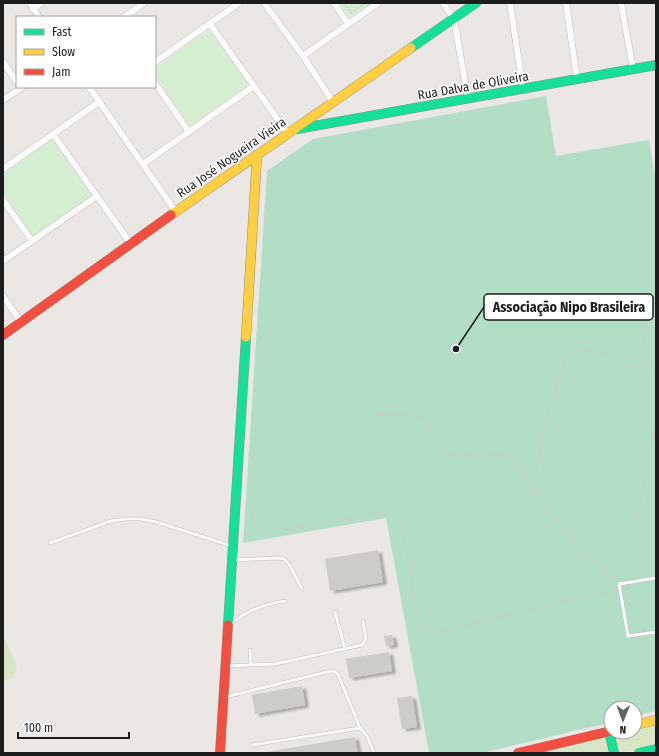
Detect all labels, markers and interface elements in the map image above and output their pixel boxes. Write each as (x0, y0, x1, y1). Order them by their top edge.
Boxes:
legend (16, 16, 156, 88)
text: Fast (52, 25, 71, 39)
text: Slow (52, 45, 75, 59)
text: Jam (52, 65, 70, 79)
street label: Rua Dalva de Oliveira (416, 68, 530, 103)
street label: Rua José Nogueira Vieira (174, 114, 289, 201)
callout: Associação Nipo Brasileira (484, 294, 653, 320)
text: Associação Nipo Brasileira (492, 299, 645, 317)
north arrow (603, 700, 643, 740)
scale bar (18, 714, 129, 740)
text: 100 m (24, 721, 53, 735)
text: N (619, 723, 626, 736)

